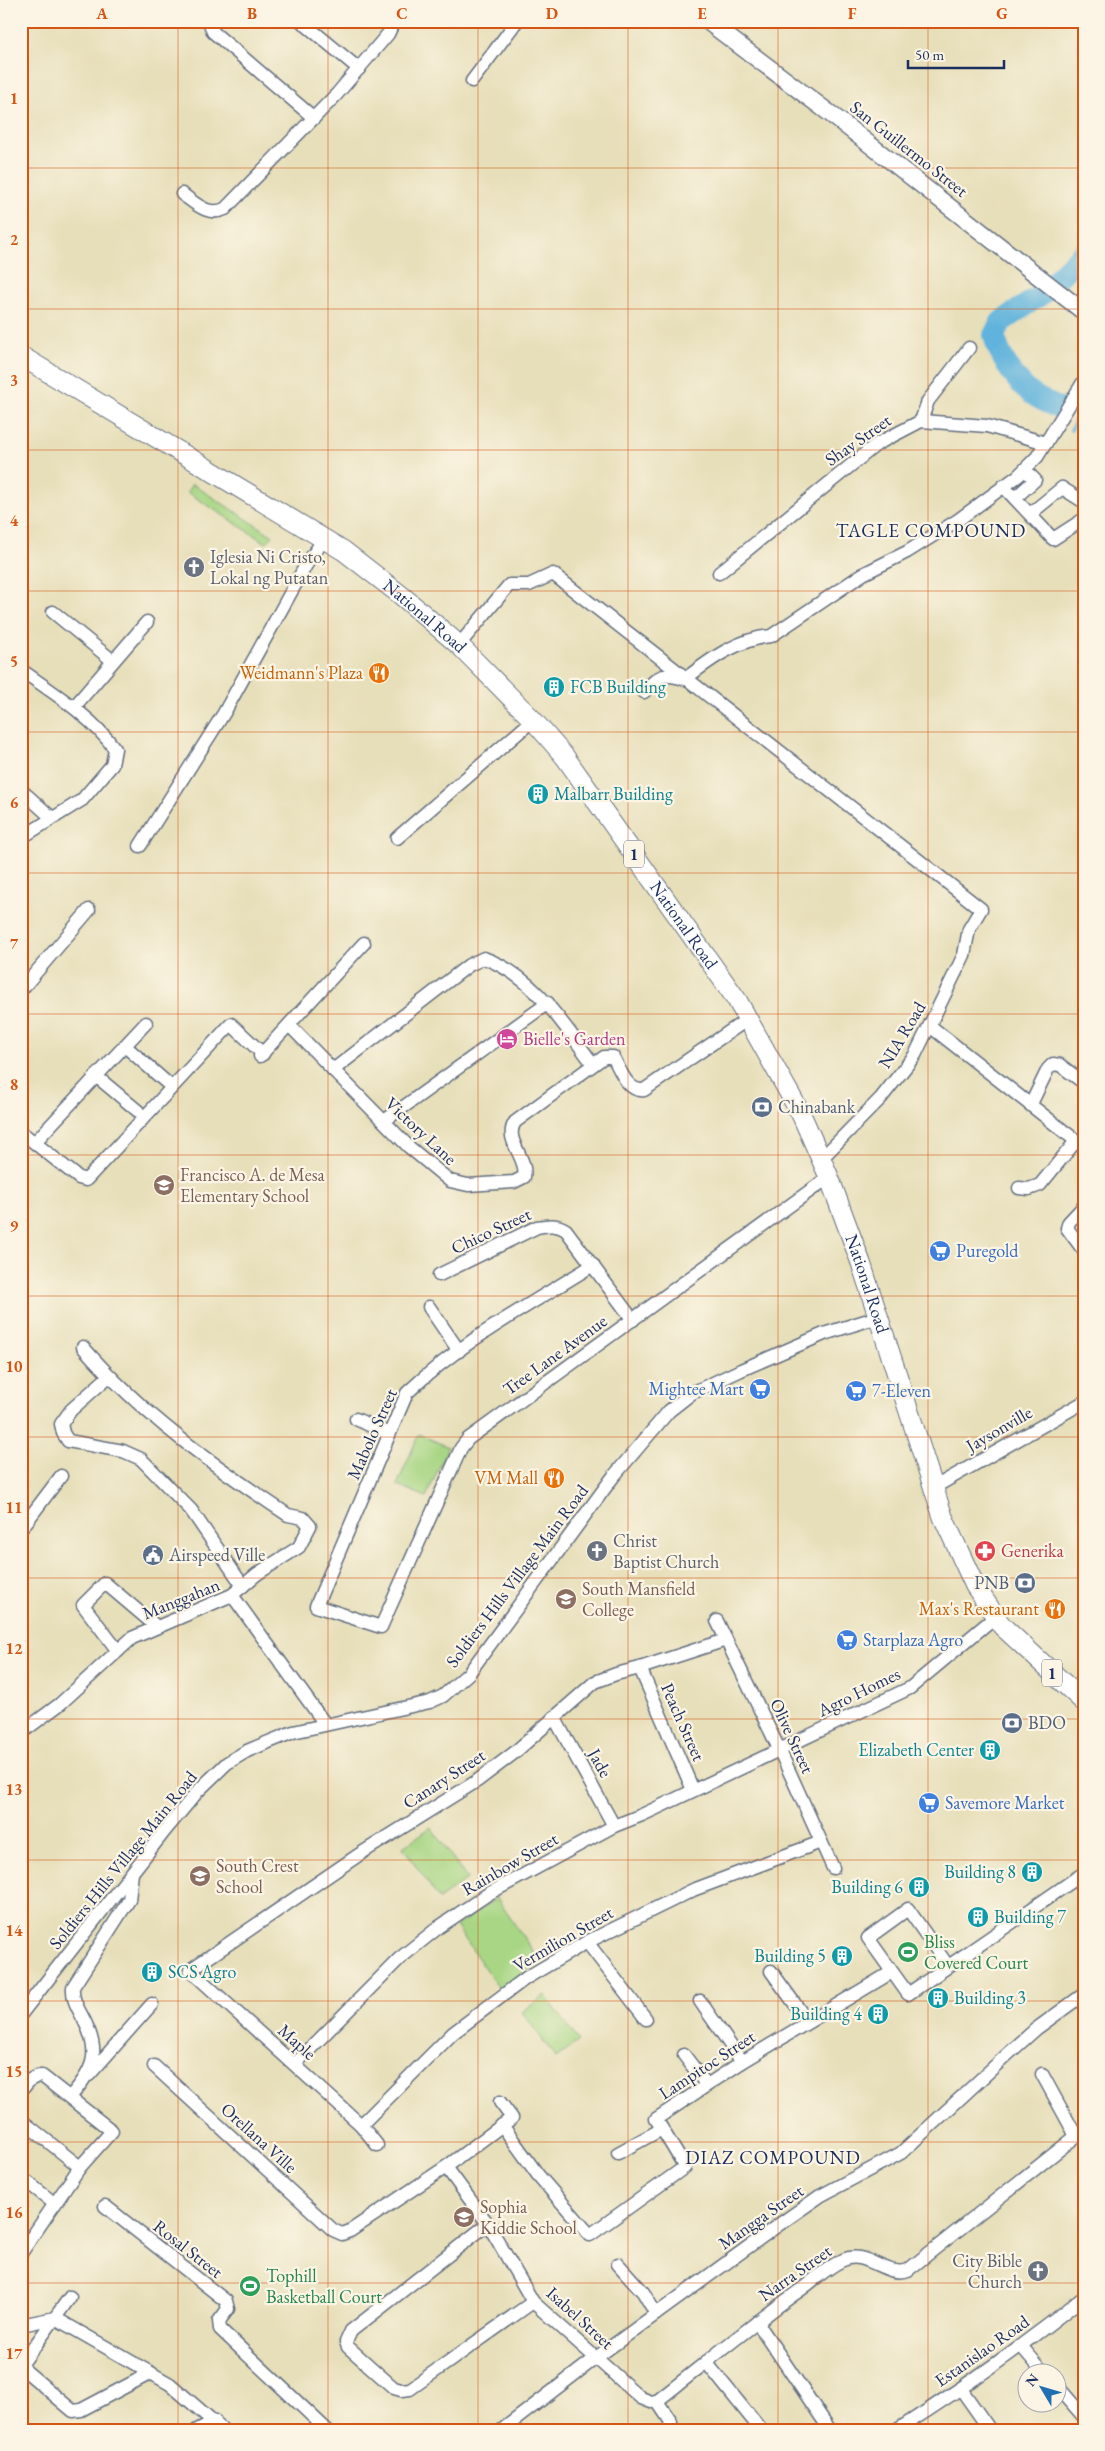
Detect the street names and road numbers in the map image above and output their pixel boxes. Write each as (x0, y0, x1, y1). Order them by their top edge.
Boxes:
street label: San Guillermo Street (846, 95, 973, 202)
street label: Shay Street (820, 408, 896, 471)
street label: National Road (379, 574, 473, 658)
road number: 1 (624, 841, 644, 868)
street label: National Road (645, 876, 724, 974)
street label: NIA Road (873, 996, 931, 1072)
street label: Victory Lane (381, 1092, 462, 1170)
street label: Chico Street (447, 1202, 535, 1259)
street label: National Road (840, 1231, 895, 1337)
street label: Tree Lane Avenue (498, 1309, 611, 1400)
street label: Mabolo Street (341, 1384, 402, 1483)
street label: Jaysonville (960, 1400, 1036, 1458)
street label: Soldiers Hills Village Main Road (440, 1479, 593, 1672)
street label: Manggahan (139, 1572, 223, 1624)
road number: 1 (1042, 1660, 1062, 1686)
street label: Agro Homes (813, 1662, 904, 1722)
street label: Peach Street (656, 1679, 711, 1765)
street label: Olive Street (765, 1695, 820, 1777)
street label: Canary Street (398, 1743, 490, 1814)
street label: Jade (582, 1743, 618, 1781)
street label: Soldiers Hills Village Main Road (44, 1765, 202, 1954)
street label: Rainbow Street (458, 1827, 562, 1900)
street label: Vermilion Street (508, 1900, 617, 1977)
street label: Maple (273, 2019, 321, 2065)
street label: Lampitoc Street (654, 2025, 760, 2104)
street label: Orellana Ville (216, 2097, 302, 2178)
street label: Mangga Street (714, 2179, 808, 2254)
street label: Rosal Street (149, 2214, 228, 2283)
street label: Narra Street (754, 2239, 836, 2306)
street label: Isabel Street (542, 2281, 619, 2354)
street label: Estanislao Road (930, 2309, 1034, 2392)

